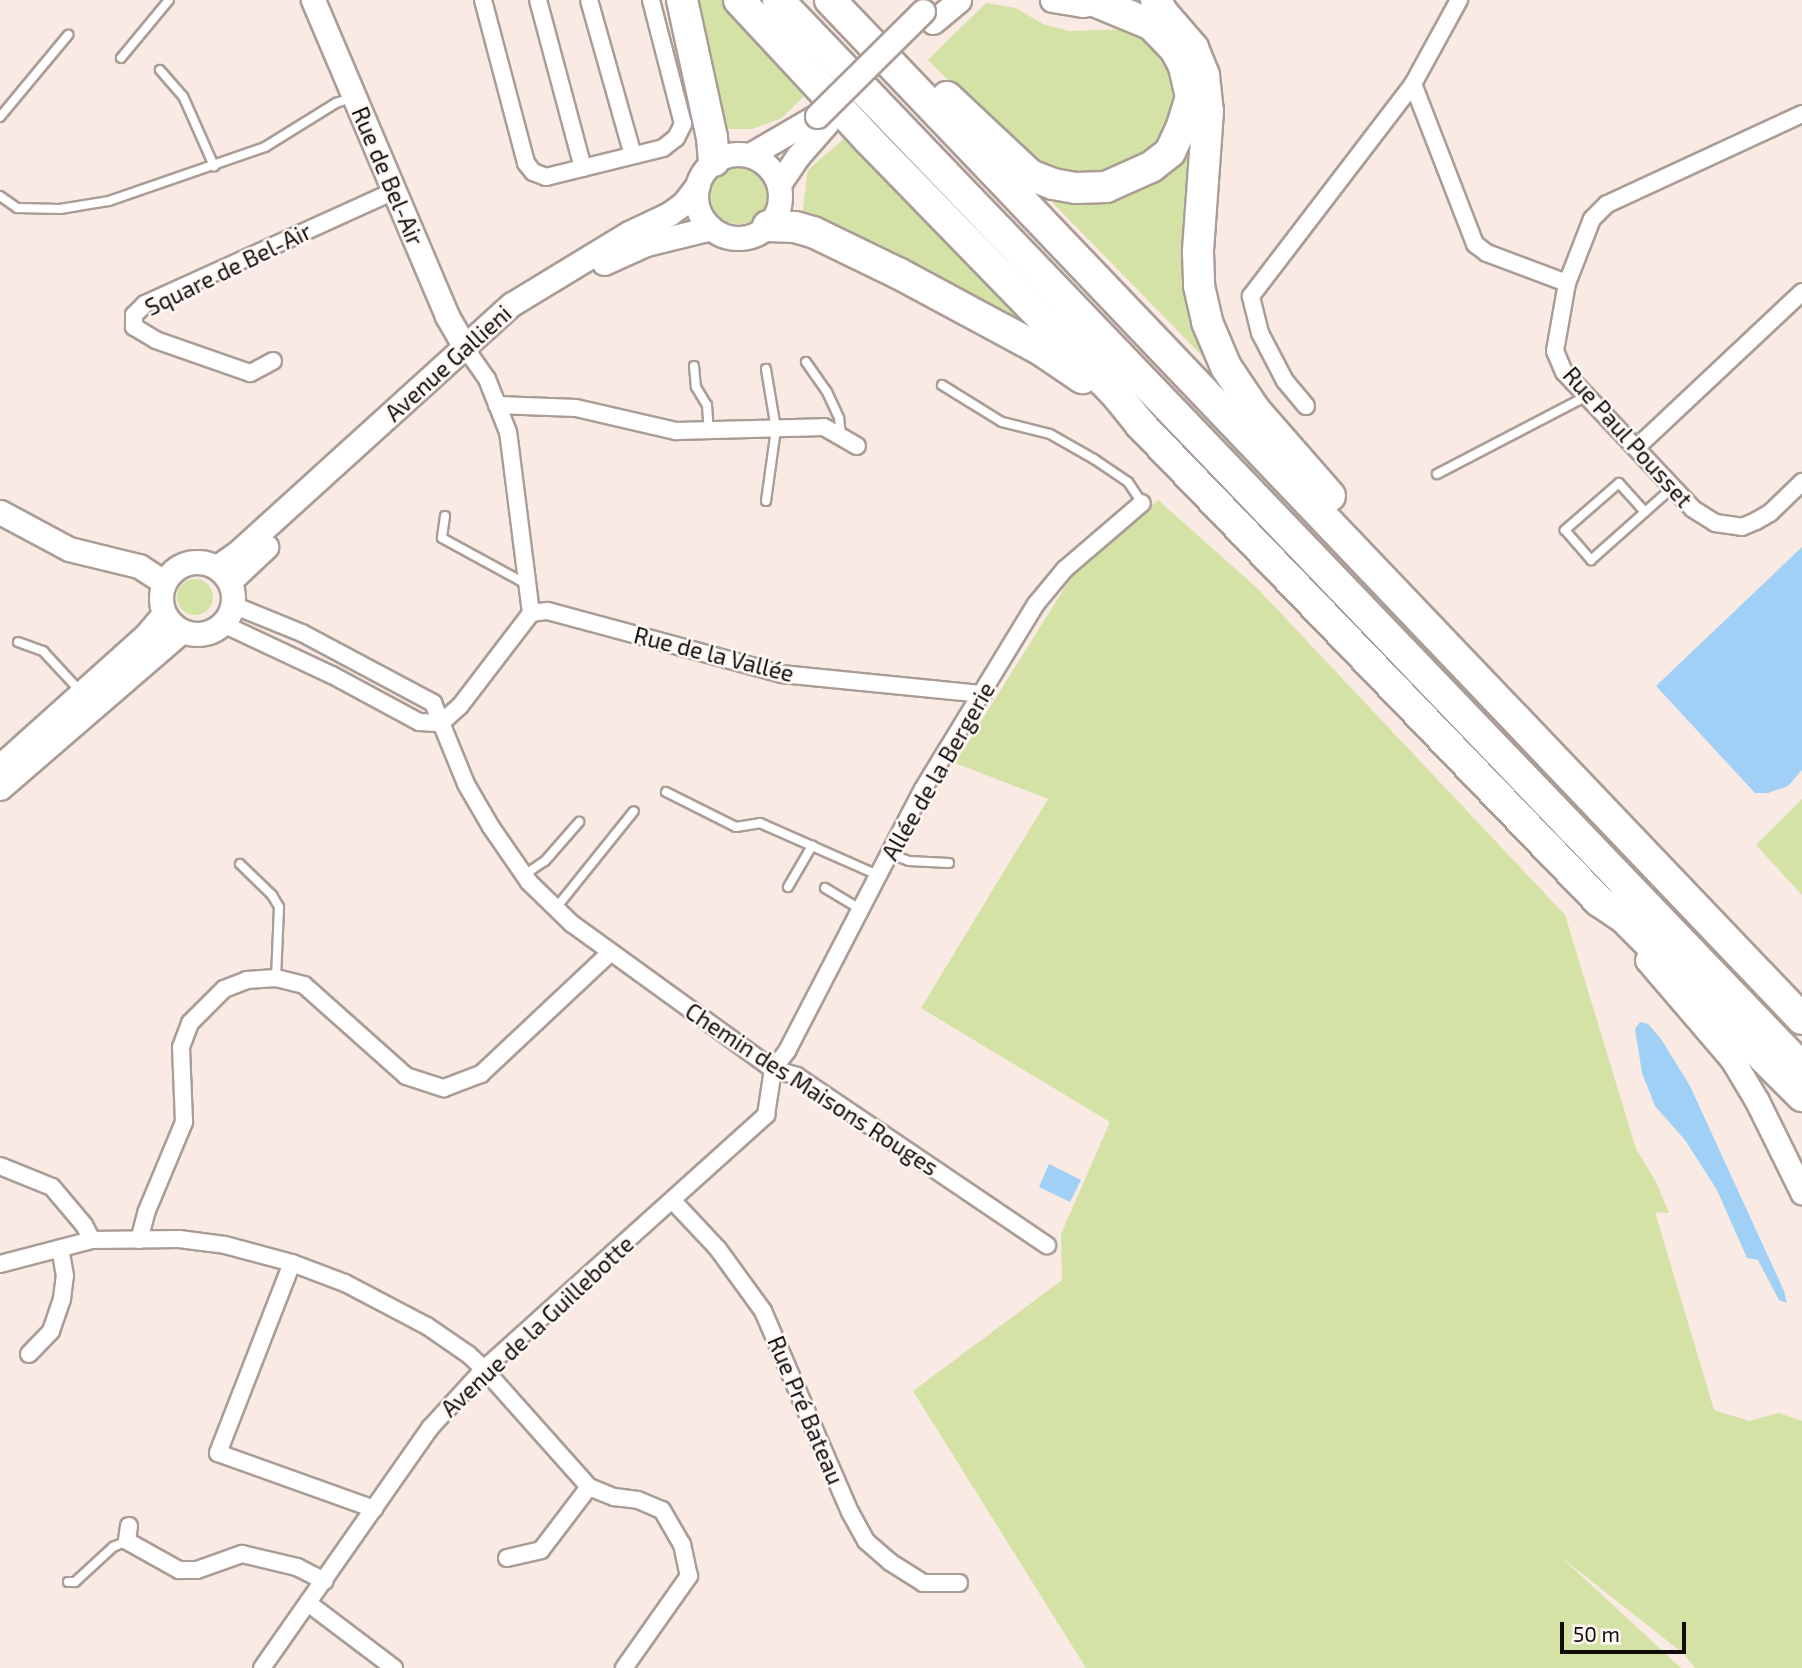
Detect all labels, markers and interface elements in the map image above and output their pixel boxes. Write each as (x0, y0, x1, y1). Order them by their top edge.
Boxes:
street label: Rue de Bel-Air (346, 102, 430, 250)
street label: Square de Bel-Air (140, 217, 316, 321)
street label: Avenue Gallieni (379, 299, 517, 427)
street label: Rue Paul Pousset (1558, 361, 1698, 513)
street label: Rue de la Vallée (631, 621, 797, 687)
street label: Allée de la Bergerie (876, 677, 1000, 865)
street label: Chemin des Maisons Rouges (680, 997, 944, 1181)
street label: Avenue de la Guillebotte (435, 1230, 639, 1422)
street label: Rue Pré Bateau (762, 1332, 850, 1488)
scale bar (1564, 1608, 1690, 1652)
text: 50 m (1573, 1621, 1620, 1646)

